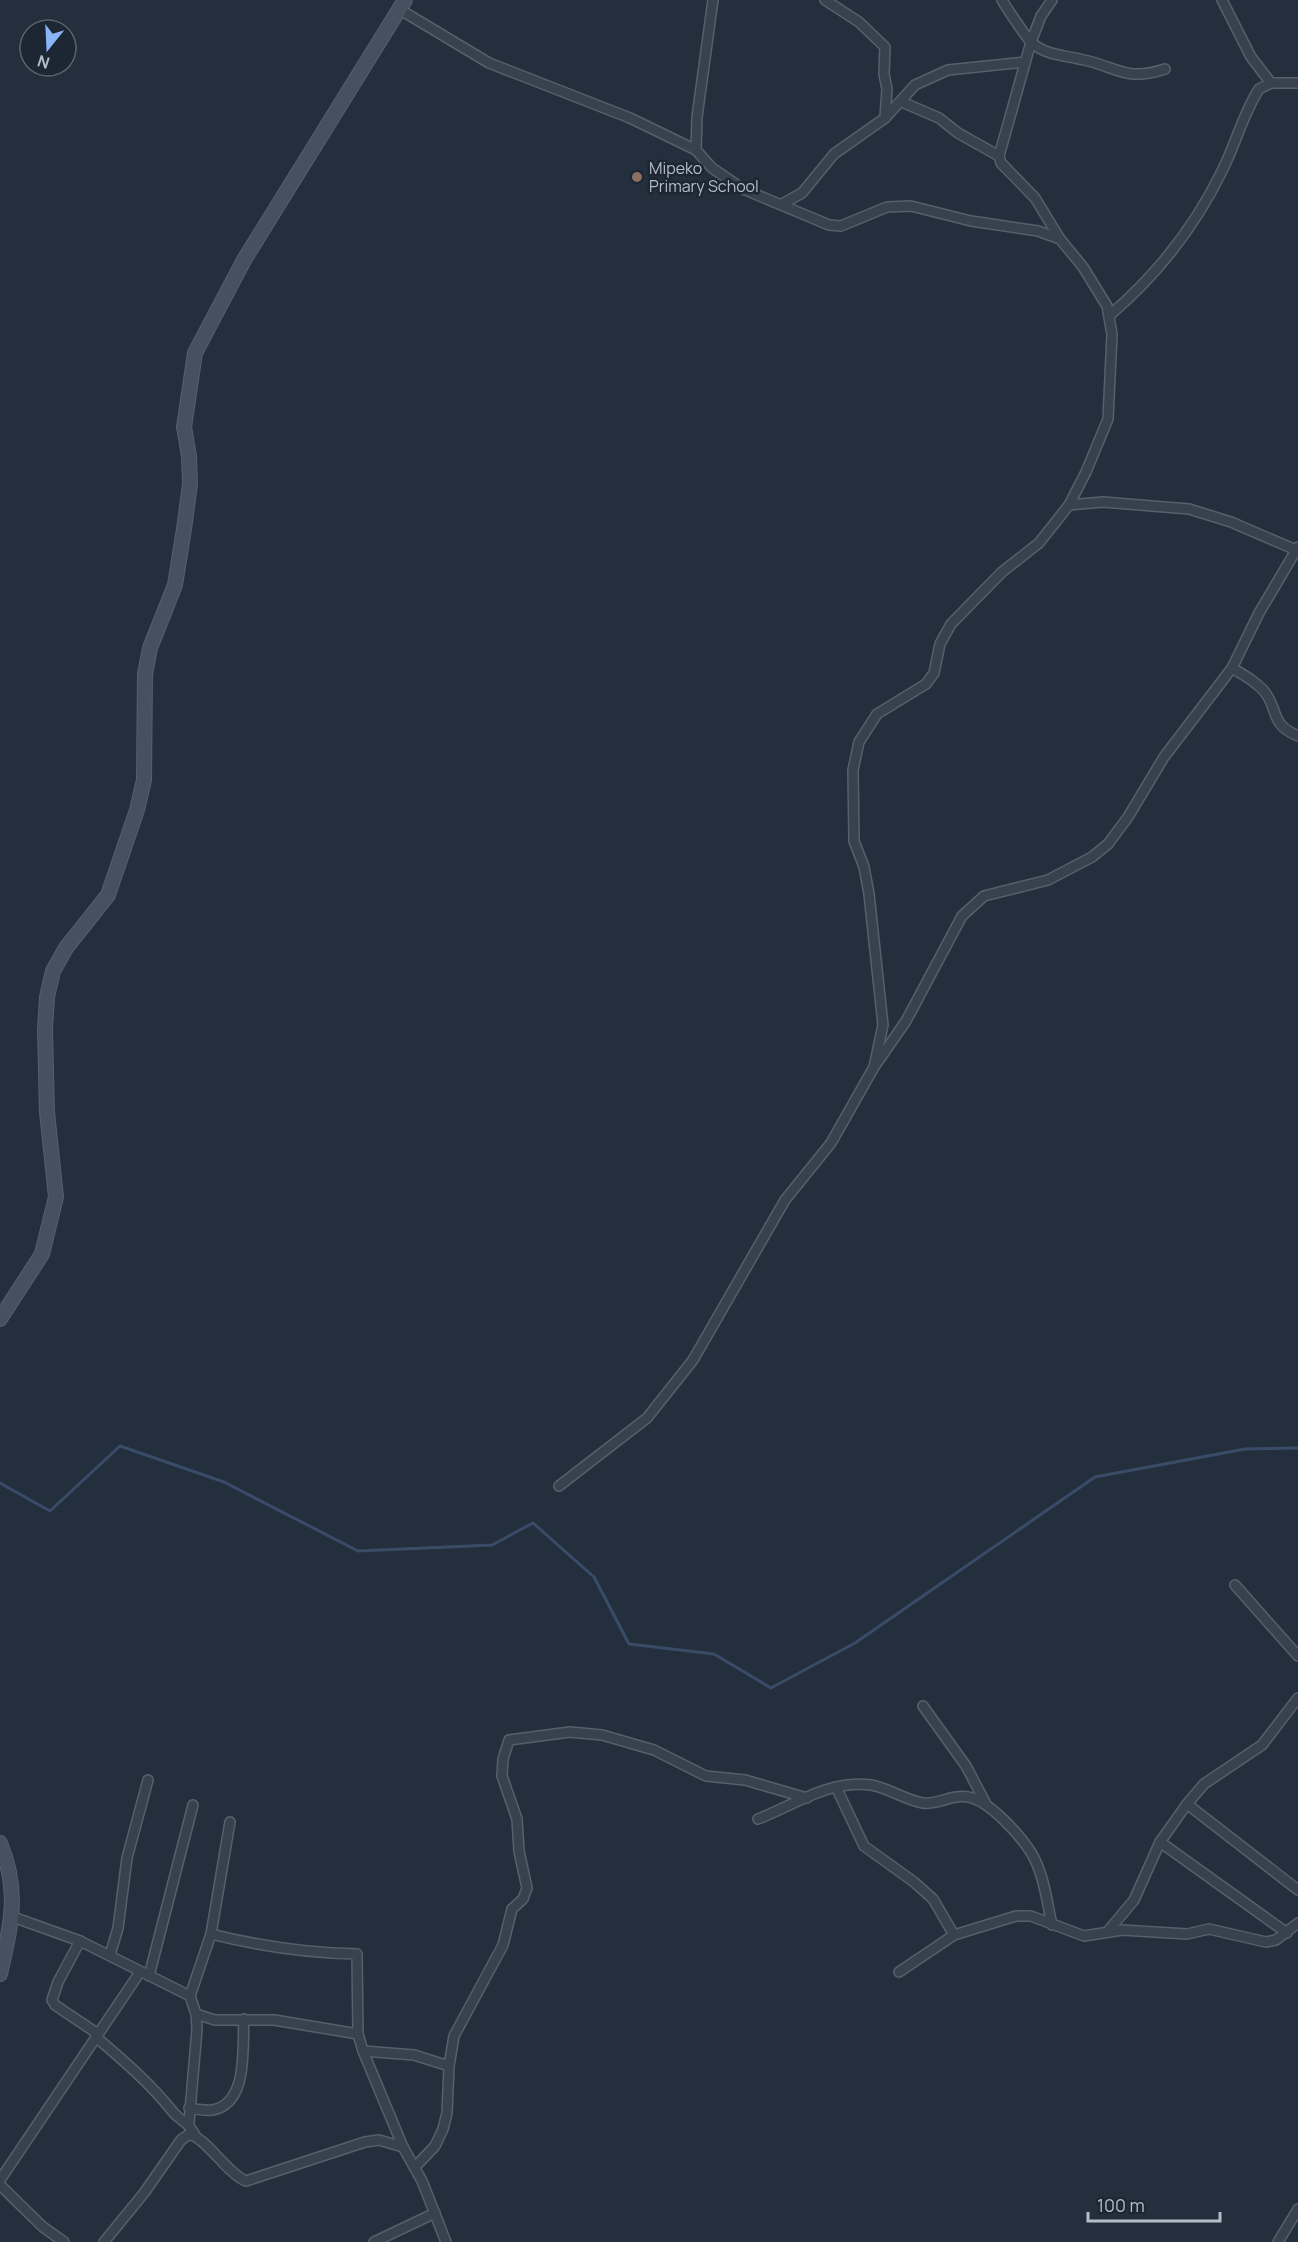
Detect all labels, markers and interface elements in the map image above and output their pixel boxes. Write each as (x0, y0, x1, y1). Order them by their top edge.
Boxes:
north arrow (18, 18, 78, 78)
text: N (34, 50, 52, 75)
place label: Mipeko Primary School (649, 157, 759, 197)
marker: Mipeko Primary School (630, 170, 644, 184)
scale bar (1088, 2185, 1220, 2223)
text: 100 m (1097, 2193, 1145, 2217)

